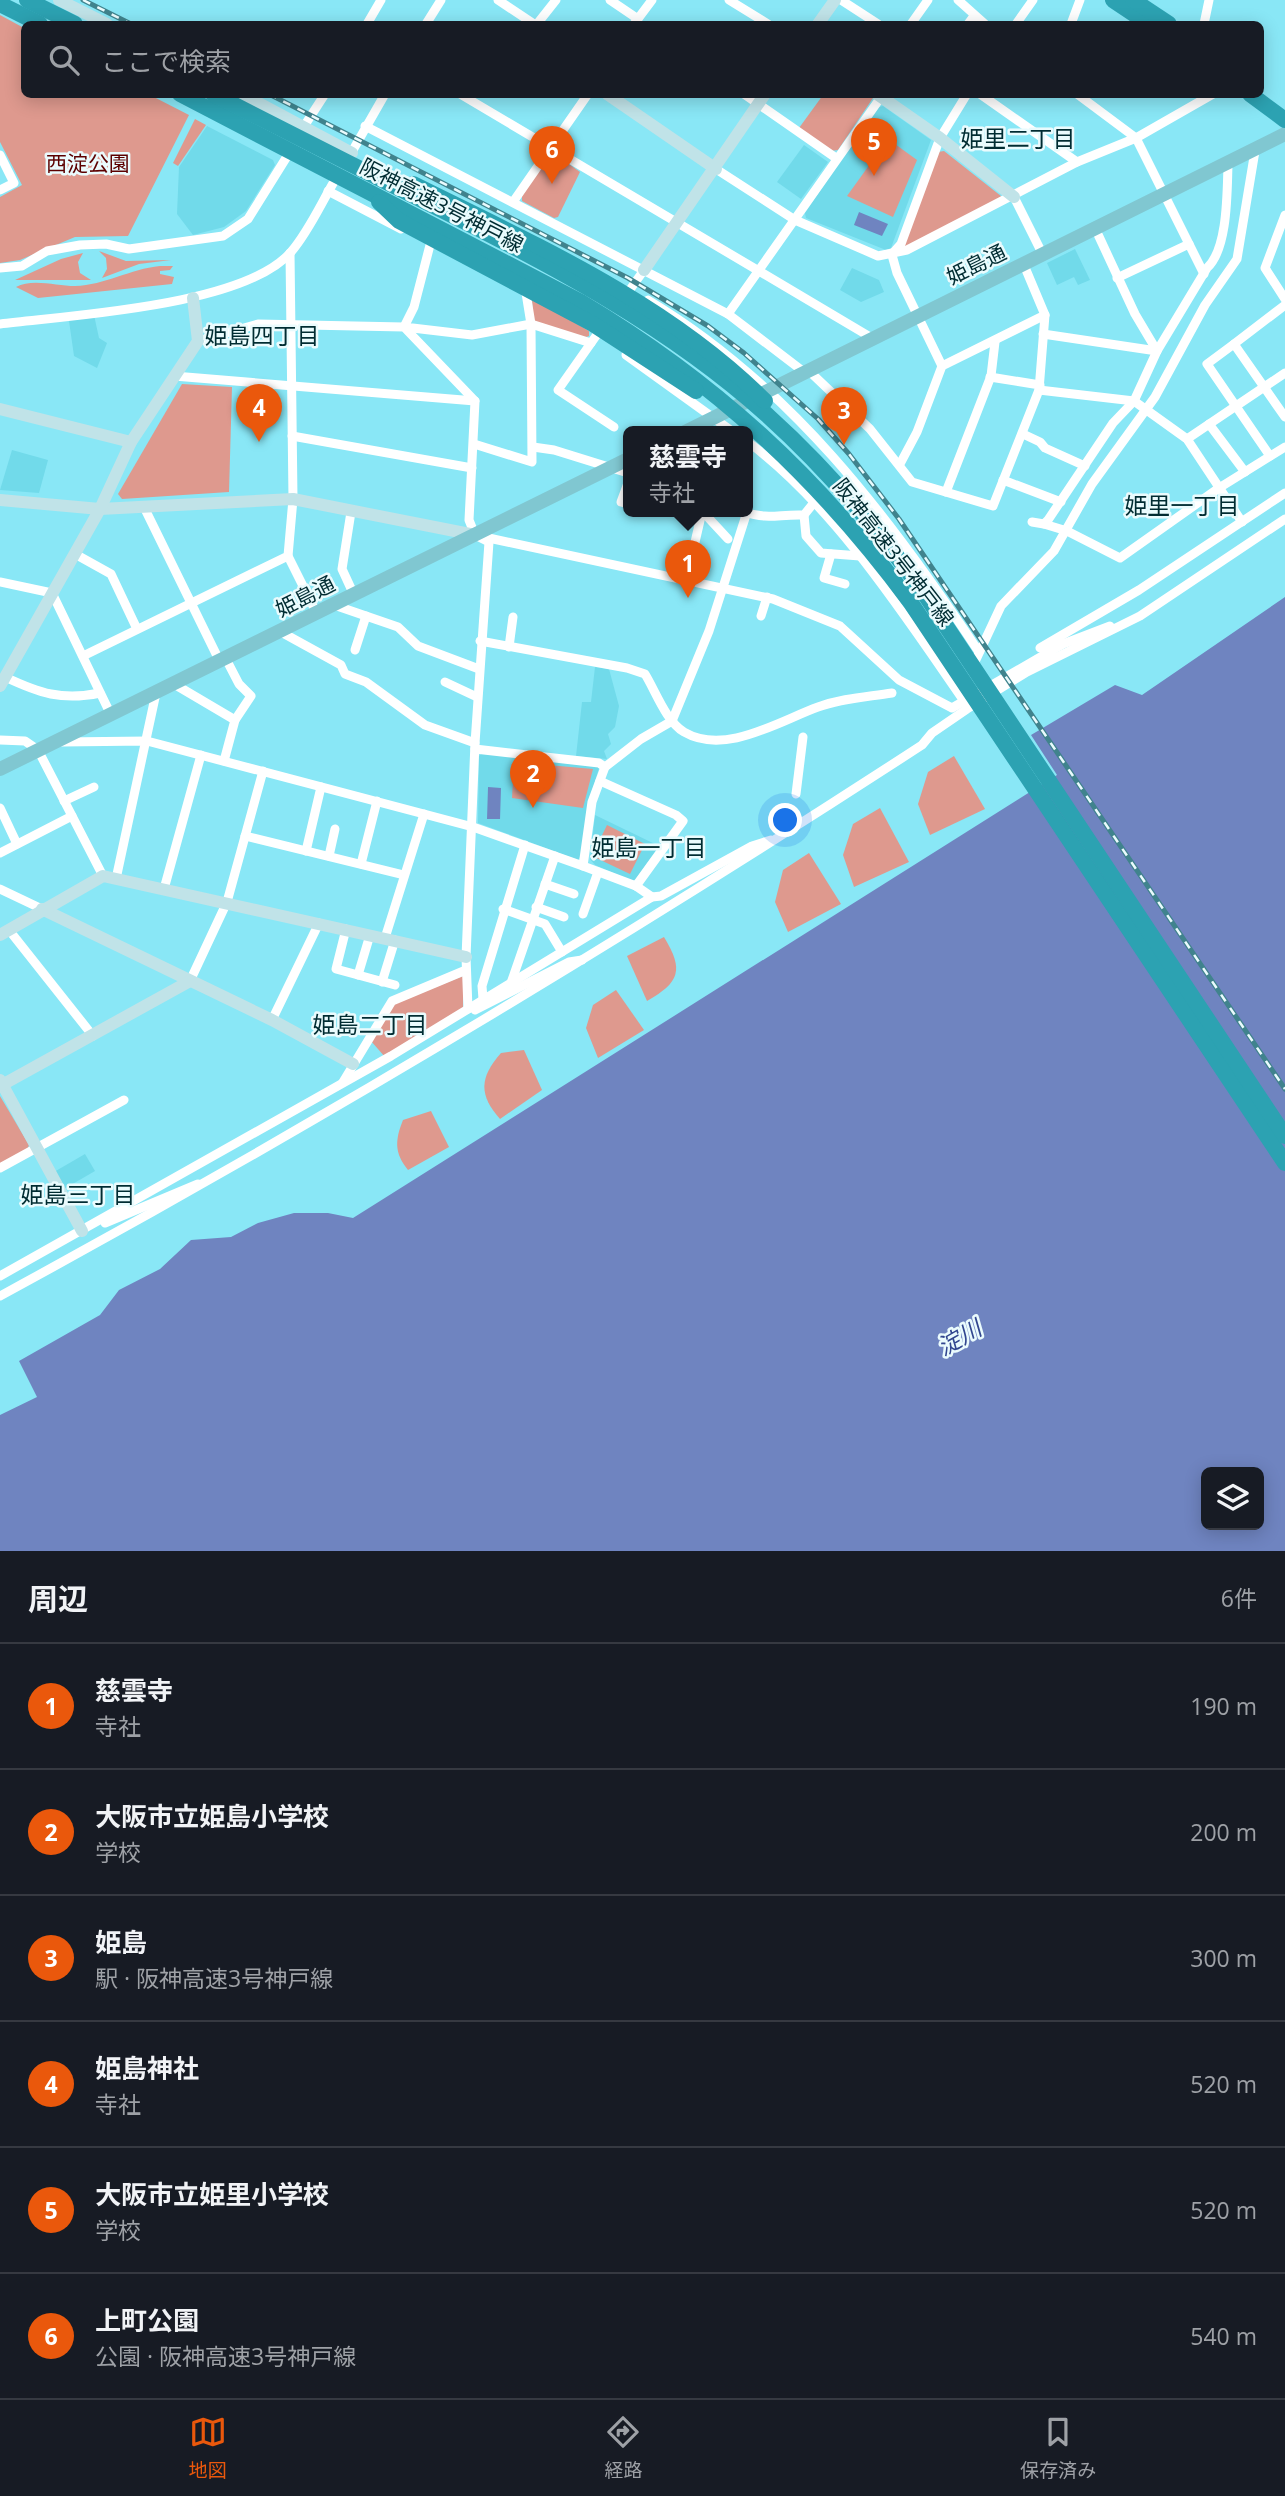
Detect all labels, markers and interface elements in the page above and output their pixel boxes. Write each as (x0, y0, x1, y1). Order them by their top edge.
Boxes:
search box (21, 21, 1264, 98)
icon: search (45, 41, 83, 79)
text: ここで検索 (101, 43, 231, 79)
pin: 5 (851, 118, 897, 176)
district label: 姫里二丁目 (961, 122, 1076, 154)
pin: 6 (529, 126, 575, 184)
park label: 西淀公園 (46, 149, 130, 177)
street label: 阪神高速3号神戸線 (355, 152, 529, 258)
street label: 姫島通 (942, 238, 1010, 290)
district label: 姫島四丁目 (205, 319, 320, 351)
pin: 4 (236, 384, 282, 442)
pin: 3 (821, 387, 867, 445)
popup (623, 426, 753, 517)
text: 慈雲寺 (649, 438, 727, 474)
street label: 阪神高速3号神戸線 (828, 472, 960, 632)
text: 寺社 (649, 476, 695, 508)
district label: 姫里一丁目 (1125, 489, 1240, 521)
pin: 1 (665, 540, 711, 598)
street label: 姫島通 (271, 569, 339, 623)
pin: 2 (510, 750, 556, 808)
your location (768, 803, 802, 837)
district label: 姫島一丁目 (592, 831, 707, 863)
district label: 姫島二丁目 (313, 1008, 428, 1040)
district label: 姫島三丁目 (21, 1178, 136, 1210)
water label: 淀川 (931, 1310, 990, 1362)
map controls (1201, 1467, 1264, 1530)
button: layers (1201, 1467, 1264, 1530)
text: 周辺 (28, 1578, 88, 1619)
text: 6件 (1221, 1582, 1257, 1614)
text: 慈雲寺 (95, 1672, 173, 1708)
text: 1 (44, 1690, 58, 1722)
text: 190 m (1190, 1690, 1257, 1722)
text: 寺社 (95, 1710, 141, 1742)
text: 大阪市立姫島小学校 (95, 1798, 329, 1834)
text: 2 (44, 1816, 58, 1848)
text: 200 m (1190, 1816, 1257, 1848)
text: 学校 (95, 1836, 141, 1868)
text: 姫島 (95, 1924, 147, 1960)
text: 3 (44, 1942, 58, 1974)
text: 300 m (1190, 1942, 1257, 1974)
text: 駅 · 阪神高速3号神戸線 (95, 1962, 333, 1994)
text: 姫島神社 (95, 2050, 199, 2086)
text: 4 (44, 2068, 58, 2100)
text: 520 m (1190, 2068, 1257, 2100)
text: 寺社 (95, 2088, 141, 2120)
text: 大阪市立姫里小学校 (95, 2176, 329, 2212)
text: 5 (44, 2194, 58, 2226)
text: 520 m (1190, 2194, 1257, 2226)
text: 学校 (95, 2214, 141, 2246)
text: 上町公園 (95, 2302, 199, 2338)
text: 6 (44, 2320, 58, 2352)
text: 540 m (1190, 2320, 1257, 2352)
text: 公園 · 阪神高速3号神戸線 (95, 2340, 356, 2372)
tab: 地図 (189, 2413, 227, 2483)
tab: 経路 (604, 2413, 642, 2483)
tab: 保存済み (1020, 2413, 1096, 2483)

